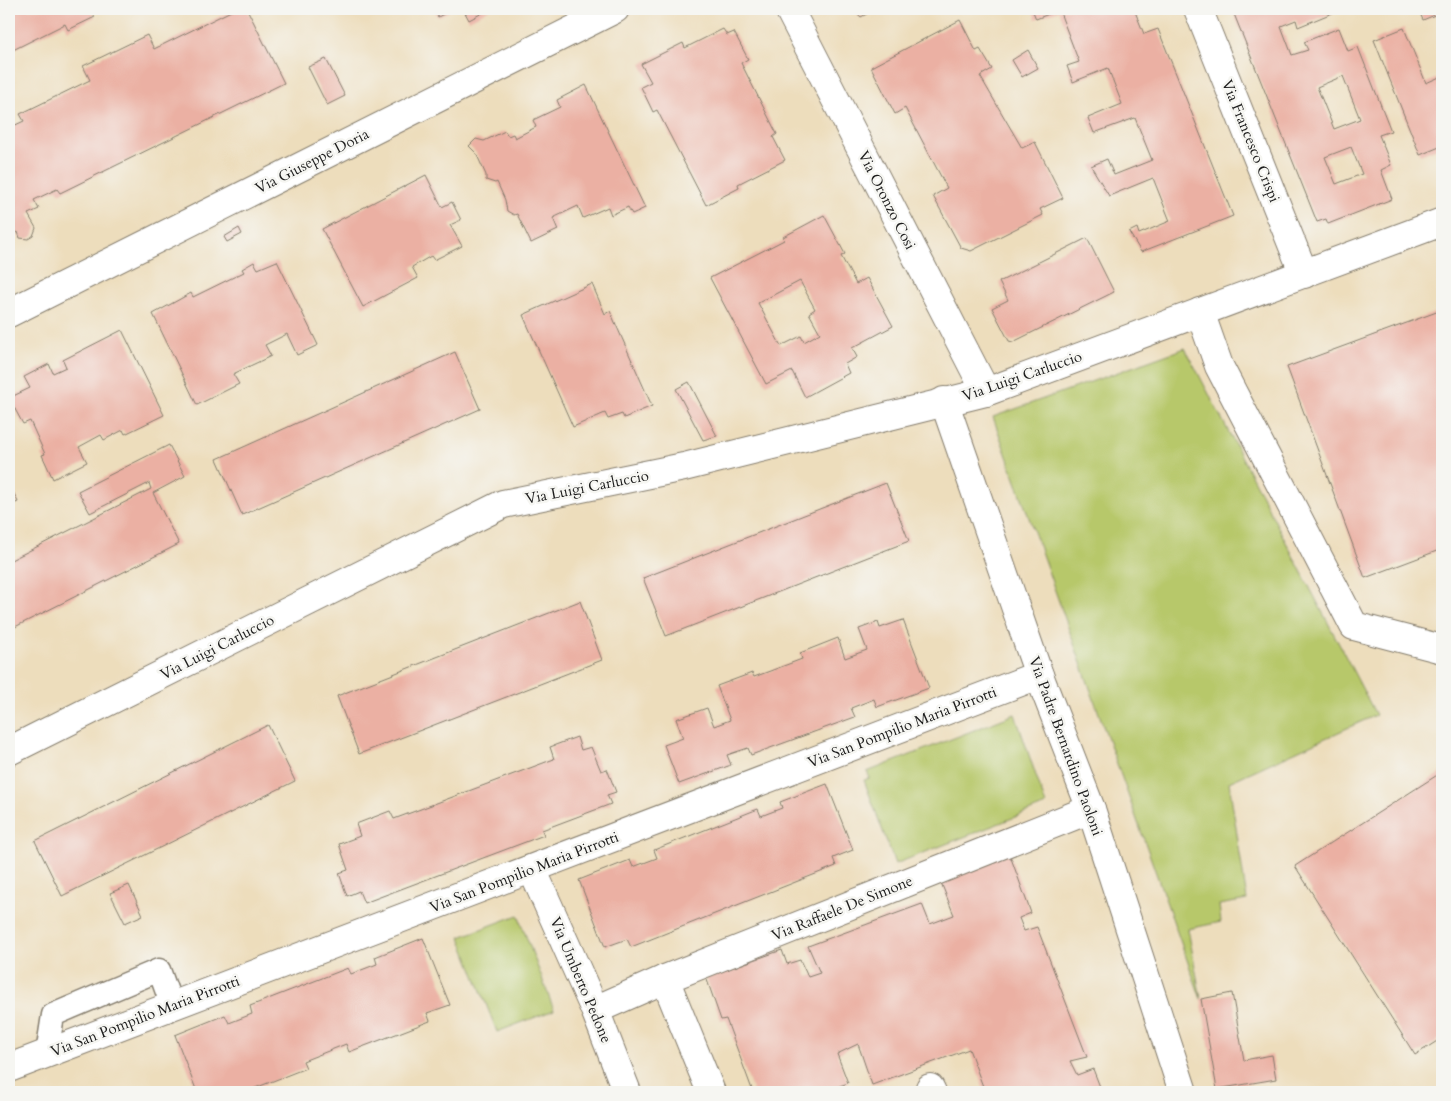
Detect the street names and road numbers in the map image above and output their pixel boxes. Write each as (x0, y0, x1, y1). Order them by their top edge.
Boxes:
street label: Via Francesco Crispi (1217, 77, 1285, 205)
street label: Via Giuseppe Doria (252, 123, 373, 198)
street label: Via Oronzo Cosi (853, 147, 921, 253)
street label: Via Luigi Carluccio (959, 346, 1085, 406)
street label: Via Luigi Carluccio (524, 465, 650, 509)
street label: Via Luigi Carluccio (157, 610, 277, 684)
street label: Via Padre Bernardino Paoloni (1024, 654, 1108, 838)
street label: Via San Pompilio Maria Pirrotti (805, 682, 999, 772)
street label: Via San Pompilio Maria Pirrotti (427, 827, 621, 917)
street label: Via Raffaele De Simone (768, 870, 916, 945)
street label: Via Umberto Pedone (545, 914, 617, 1046)
street label: Via San Pompilio Maria Pirrotti (48, 971, 242, 1061)

